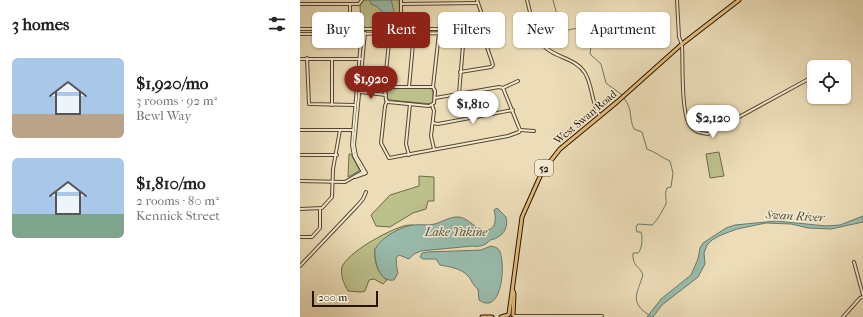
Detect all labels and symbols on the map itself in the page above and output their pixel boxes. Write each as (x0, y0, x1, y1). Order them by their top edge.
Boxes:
pin: $1,920 (338, 66, 404, 100)
street label: West Swan Road (551, 87, 620, 148)
pin: $1,810 (440, 91, 506, 125)
pin: $2,120 (680, 105, 746, 139)
road number: 52 (535, 160, 553, 176)
water label: Swan River (764, 207, 826, 225)
water label: Lake Yakine (424, 225, 488, 239)
scale bar (312, 289, 378, 308)

